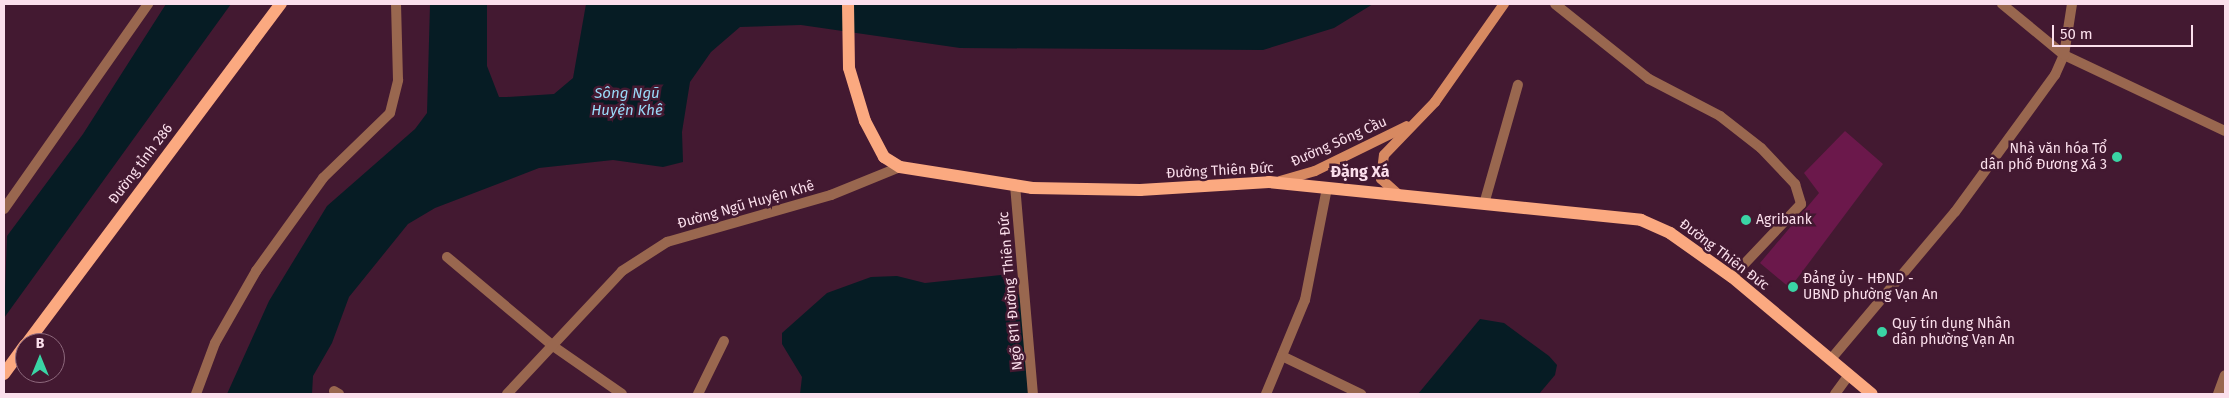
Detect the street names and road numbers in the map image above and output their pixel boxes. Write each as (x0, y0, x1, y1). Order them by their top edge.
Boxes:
street label: Đường Sông Cầu (1288, 113, 1390, 171)
street label: Đường tỉnh 286 (105, 121, 177, 207)
street label: Đường Thiên Đức (1166, 160, 1274, 182)
street label: Đường Ngũ Huyện Khê (676, 177, 816, 233)
street label: Ngõ 811 Đường Thiên Đức (996, 211, 1026, 371)
street label: Đường Thiên Đức (1676, 216, 1772, 294)

